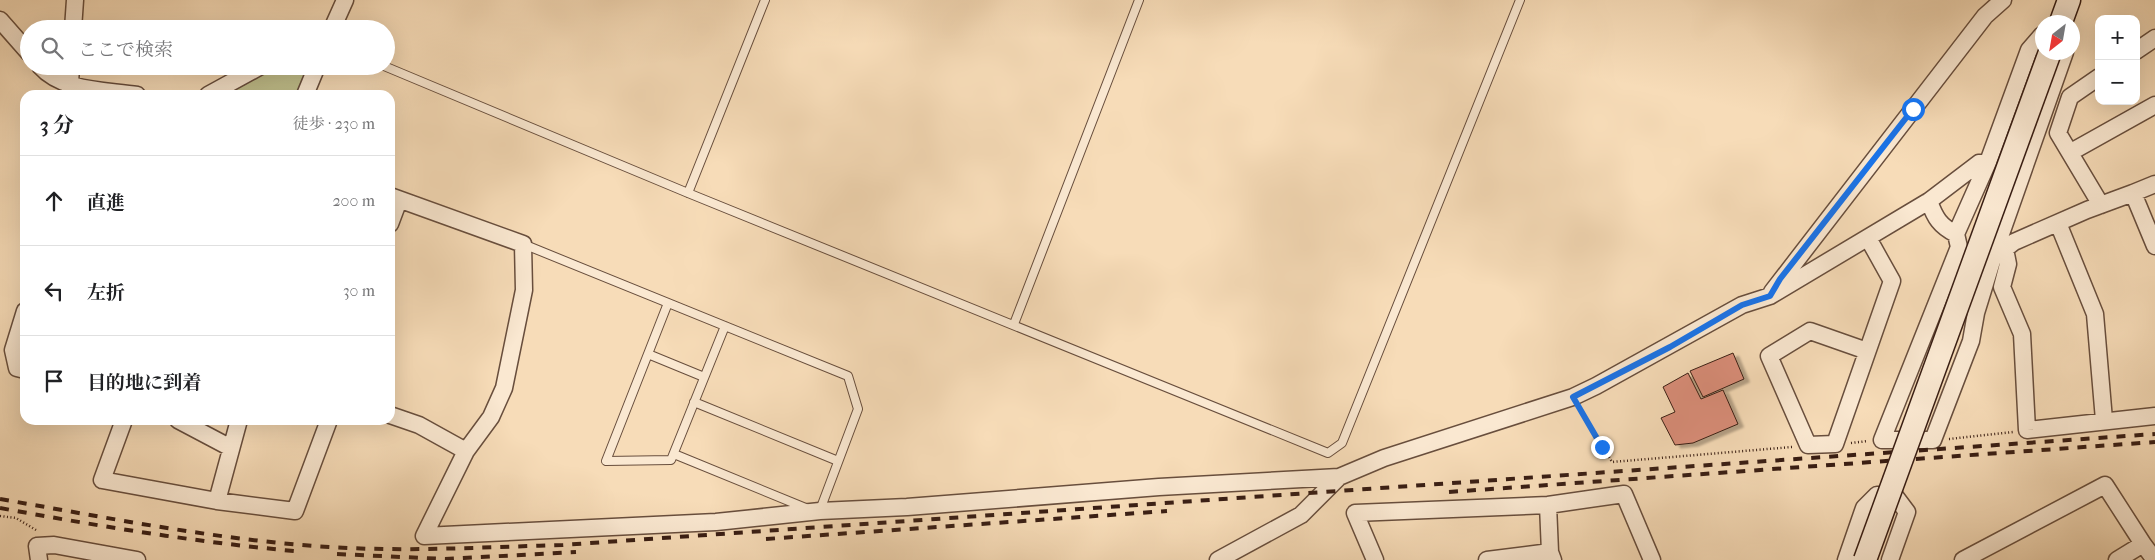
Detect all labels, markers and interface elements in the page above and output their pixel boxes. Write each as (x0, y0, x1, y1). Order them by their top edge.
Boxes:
north arrow (2035, 15, 2080, 60)
map controls (2095, 15, 2140, 105)
button: + (2095, 15, 2140, 60)
search box (20, 20, 395, 75)
icon: search (38, 34, 66, 62)
text: ここで検索 (78, 39, 173, 61)
button: − (2095, 60, 2140, 105)
route start (1902, 98, 1925, 121)
text: 3 分 (40, 113, 74, 137)
text: 徒歩 · 230 m (293, 114, 375, 133)
icon: ahead (40, 187, 68, 215)
text: 200 m (332, 191, 375, 210)
text: 直進 (87, 192, 125, 214)
icon: left (40, 277, 68, 305)
text: 30 m (343, 281, 375, 300)
text: 左折 (87, 282, 125, 304)
icon: arrive (40, 367, 68, 395)
text: 目的地に到着 (87, 372, 201, 394)
route end (1591, 436, 1614, 459)

